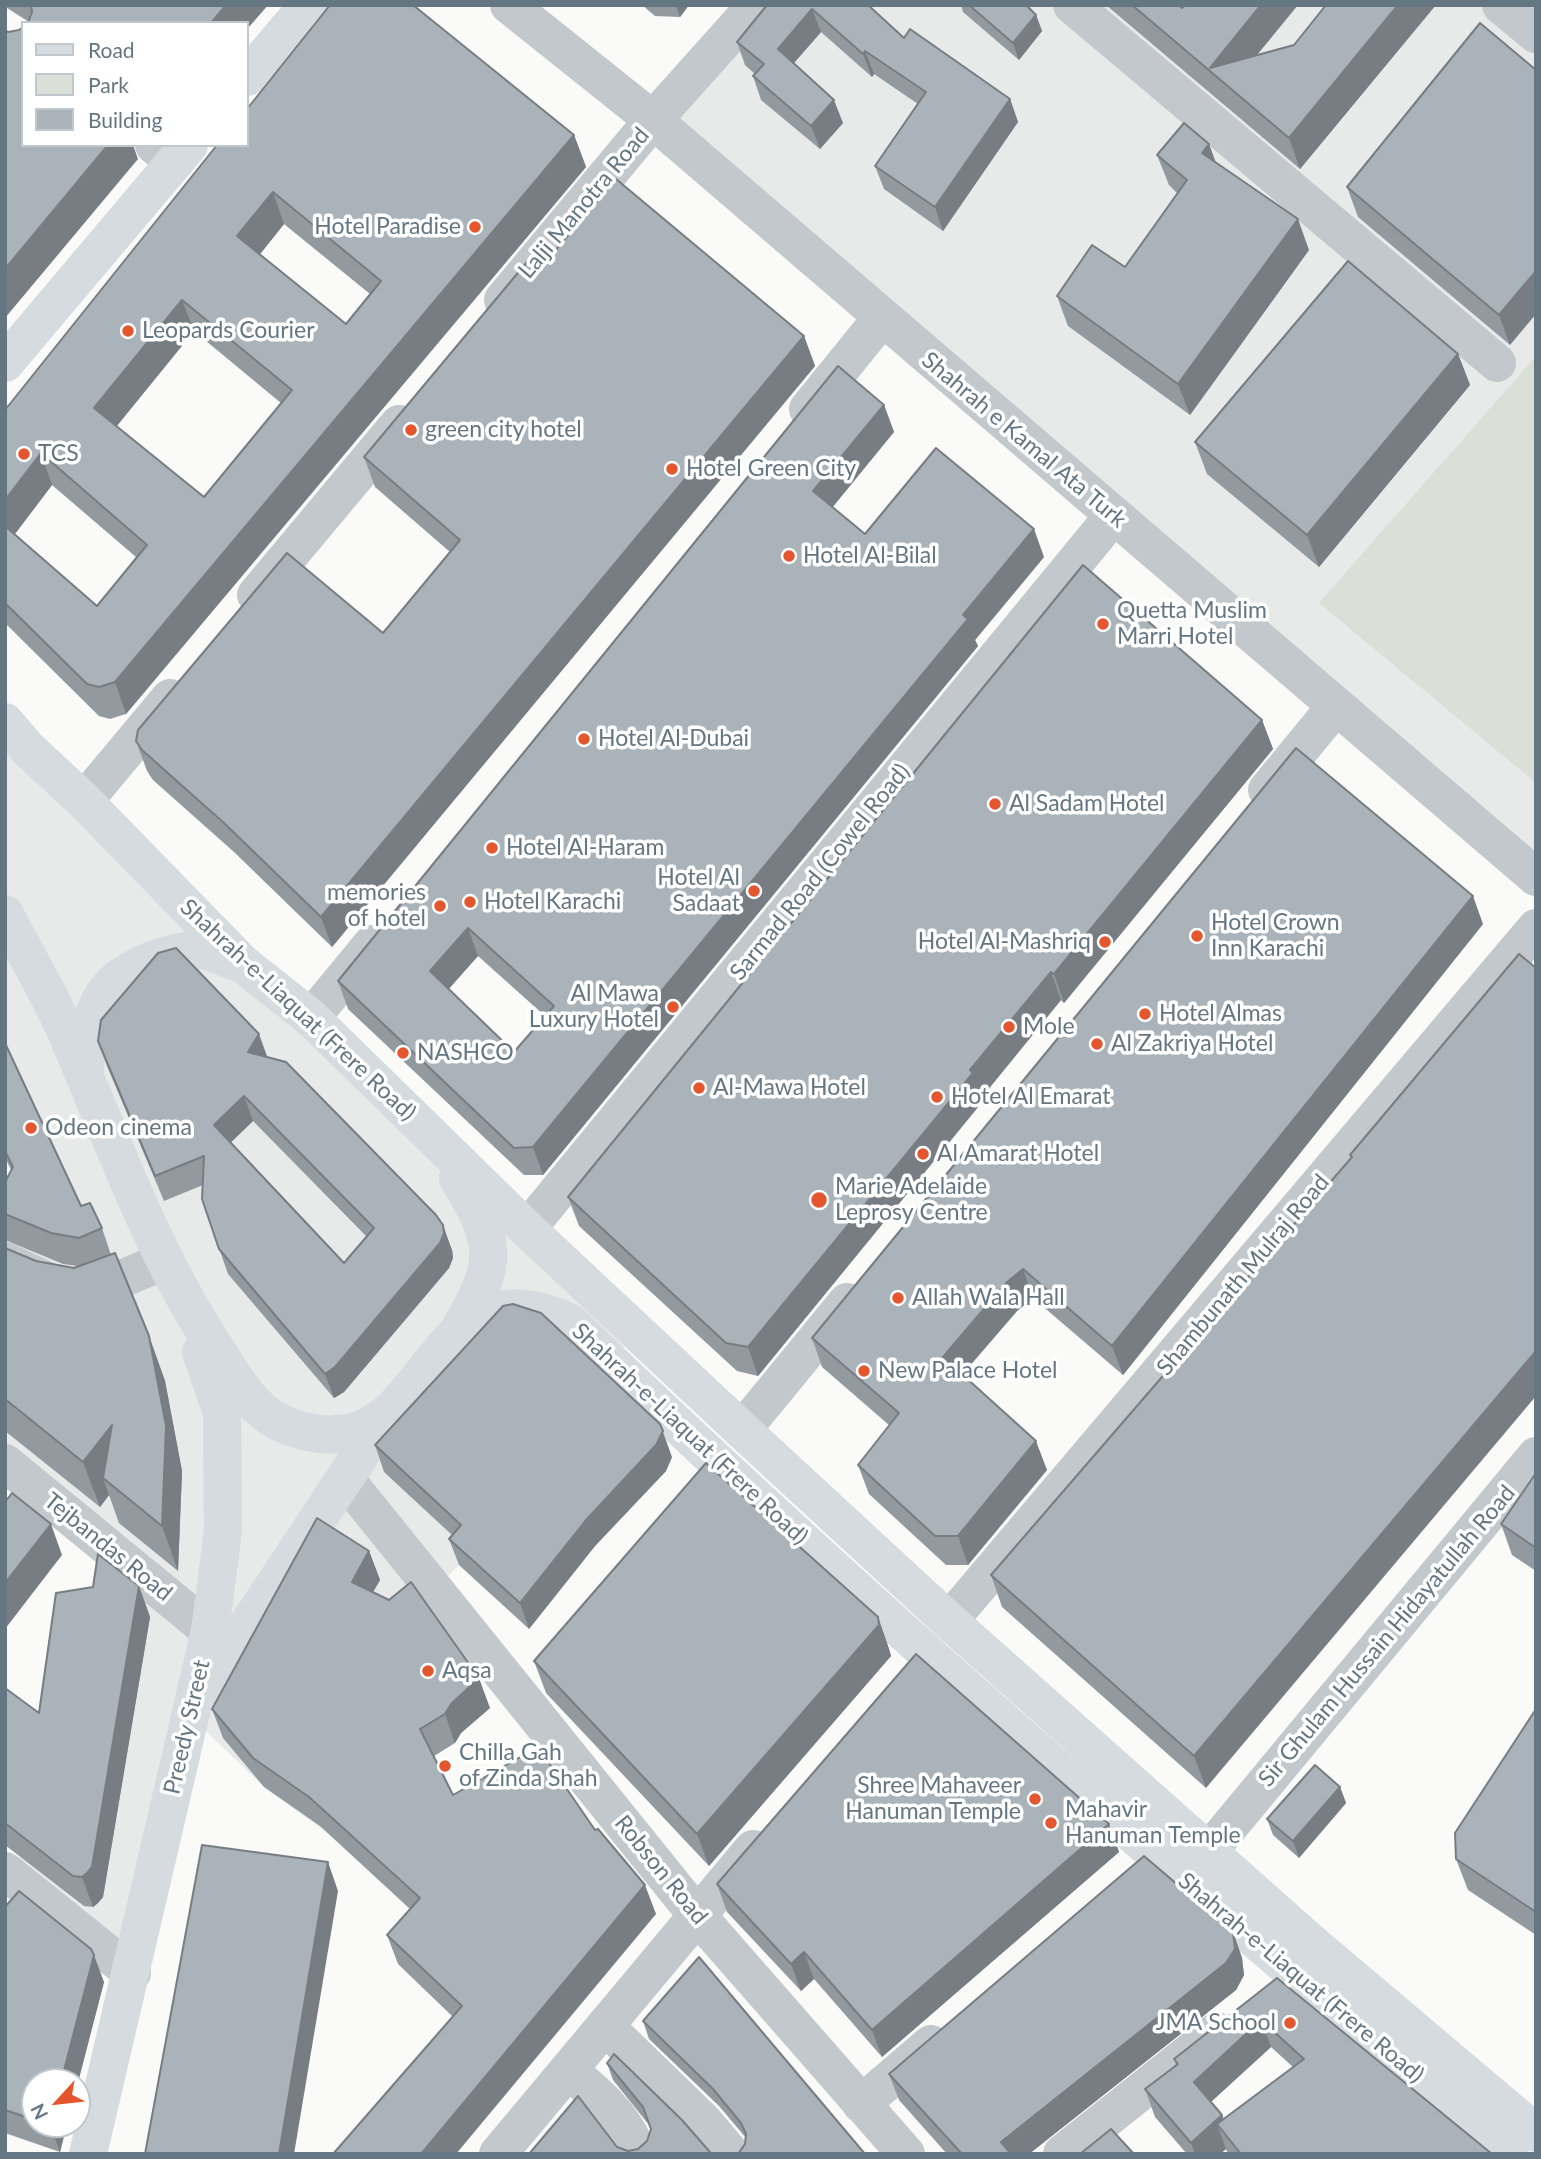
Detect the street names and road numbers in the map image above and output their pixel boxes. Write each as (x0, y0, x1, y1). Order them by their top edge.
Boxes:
street label: Lalji Manotra Road (513, 122, 655, 284)
street label: Shahrah e Kamal Ata Turk (916, 346, 1132, 534)
street label: Sarmad Road (Cowel Road) (724, 758, 916, 986)
street label: Shahrah-e-Liaquat (Frere Road) (174, 893, 422, 1127)
street label: Shambunath Mulraj Road (1151, 1169, 1335, 1381)
street label: Shahrah-e-Liaquat (Frere Road) (566, 1317, 814, 1551)
street label: Sir Ghulam Hussain Hidayatullah Road (1253, 1480, 1521, 1792)
street label: Tejbandas Road (38, 1487, 178, 1607)
street label: Preedy Street (158, 1657, 216, 1797)
street label: Robson Road (609, 1810, 713, 1930)
street label: Shahrah-e-Liaquat (Frere Road) (1173, 1867, 1429, 2089)

